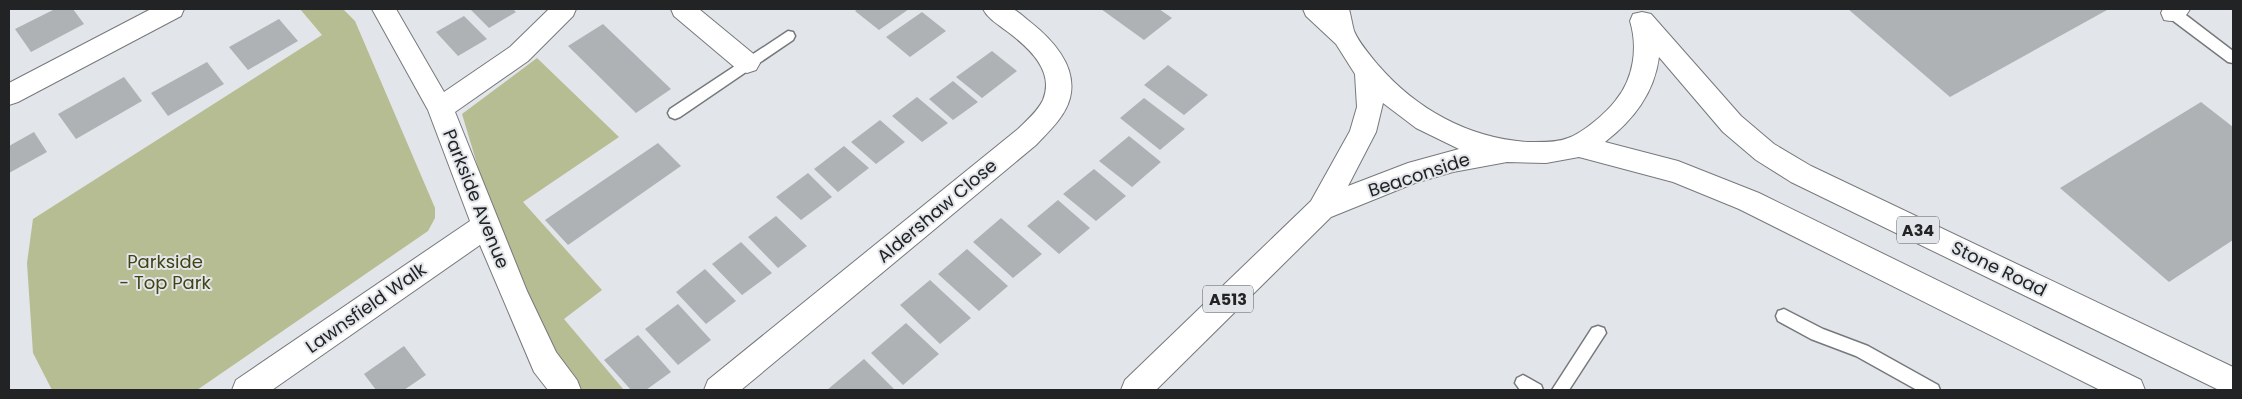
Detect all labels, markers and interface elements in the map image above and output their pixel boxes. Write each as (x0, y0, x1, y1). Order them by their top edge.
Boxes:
street label: Parkside Avenue (437, 125, 516, 272)
street label: Beaconside (1365, 146, 1473, 203)
street label: Aldershaw Close (871, 153, 1002, 268)
road number: A34 (1897, 216, 1939, 244)
street label: Stone Road (1947, 235, 2051, 302)
park label: Parkside - Top Park (119, 249, 211, 295)
street label: Lawnsfield Walk (300, 256, 432, 359)
road number: A513 (1203, 286, 1253, 312)

